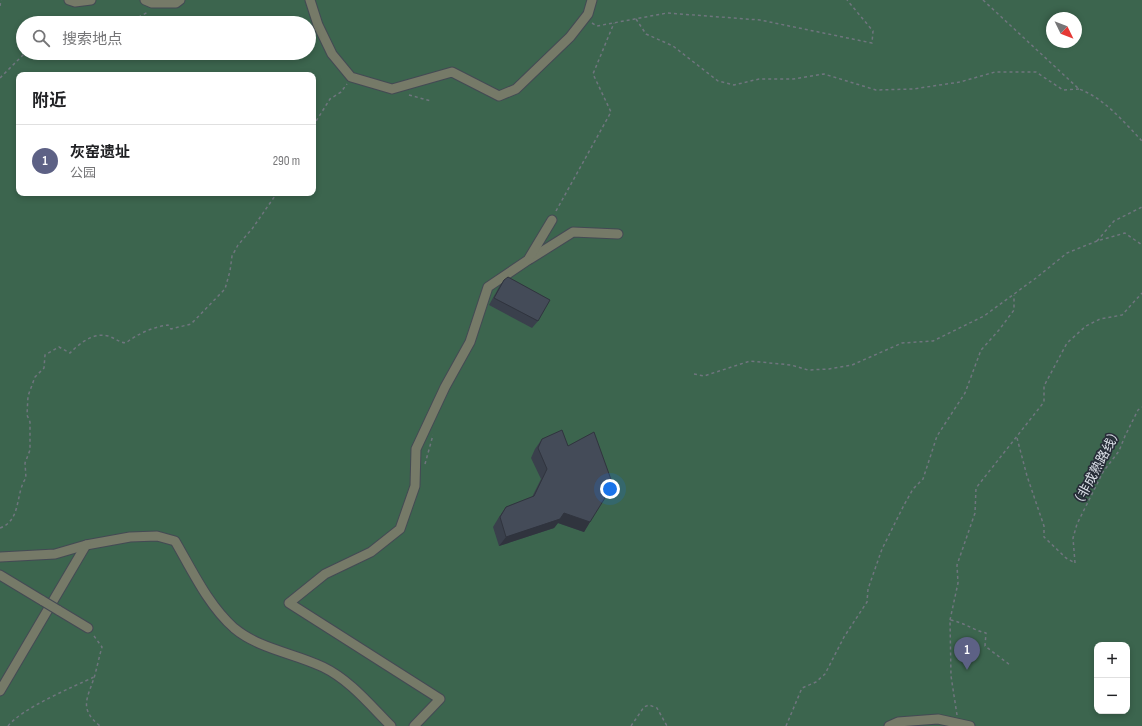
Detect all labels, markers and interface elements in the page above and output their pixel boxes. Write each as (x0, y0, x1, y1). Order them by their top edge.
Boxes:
north arrow (1046, 12, 1082, 48)
search box (16, 16, 316, 60)
icon: search (30, 27, 52, 49)
text: 搜索地点 (62, 30, 122, 49)
text: 附近 (32, 91, 66, 111)
text: 灰窑遗址 (70, 143, 130, 162)
text: 1 (42, 153, 48, 169)
text: 290 m (273, 153, 300, 169)
text: 公园 (70, 165, 96, 181)
street label: （非成熟路线） (1069, 424, 1125, 512)
your location (600, 479, 620, 499)
pin: 1 (954, 637, 980, 670)
map controls (1094, 642, 1130, 714)
button: + (1094, 642, 1130, 678)
button: − (1094, 678, 1130, 714)

